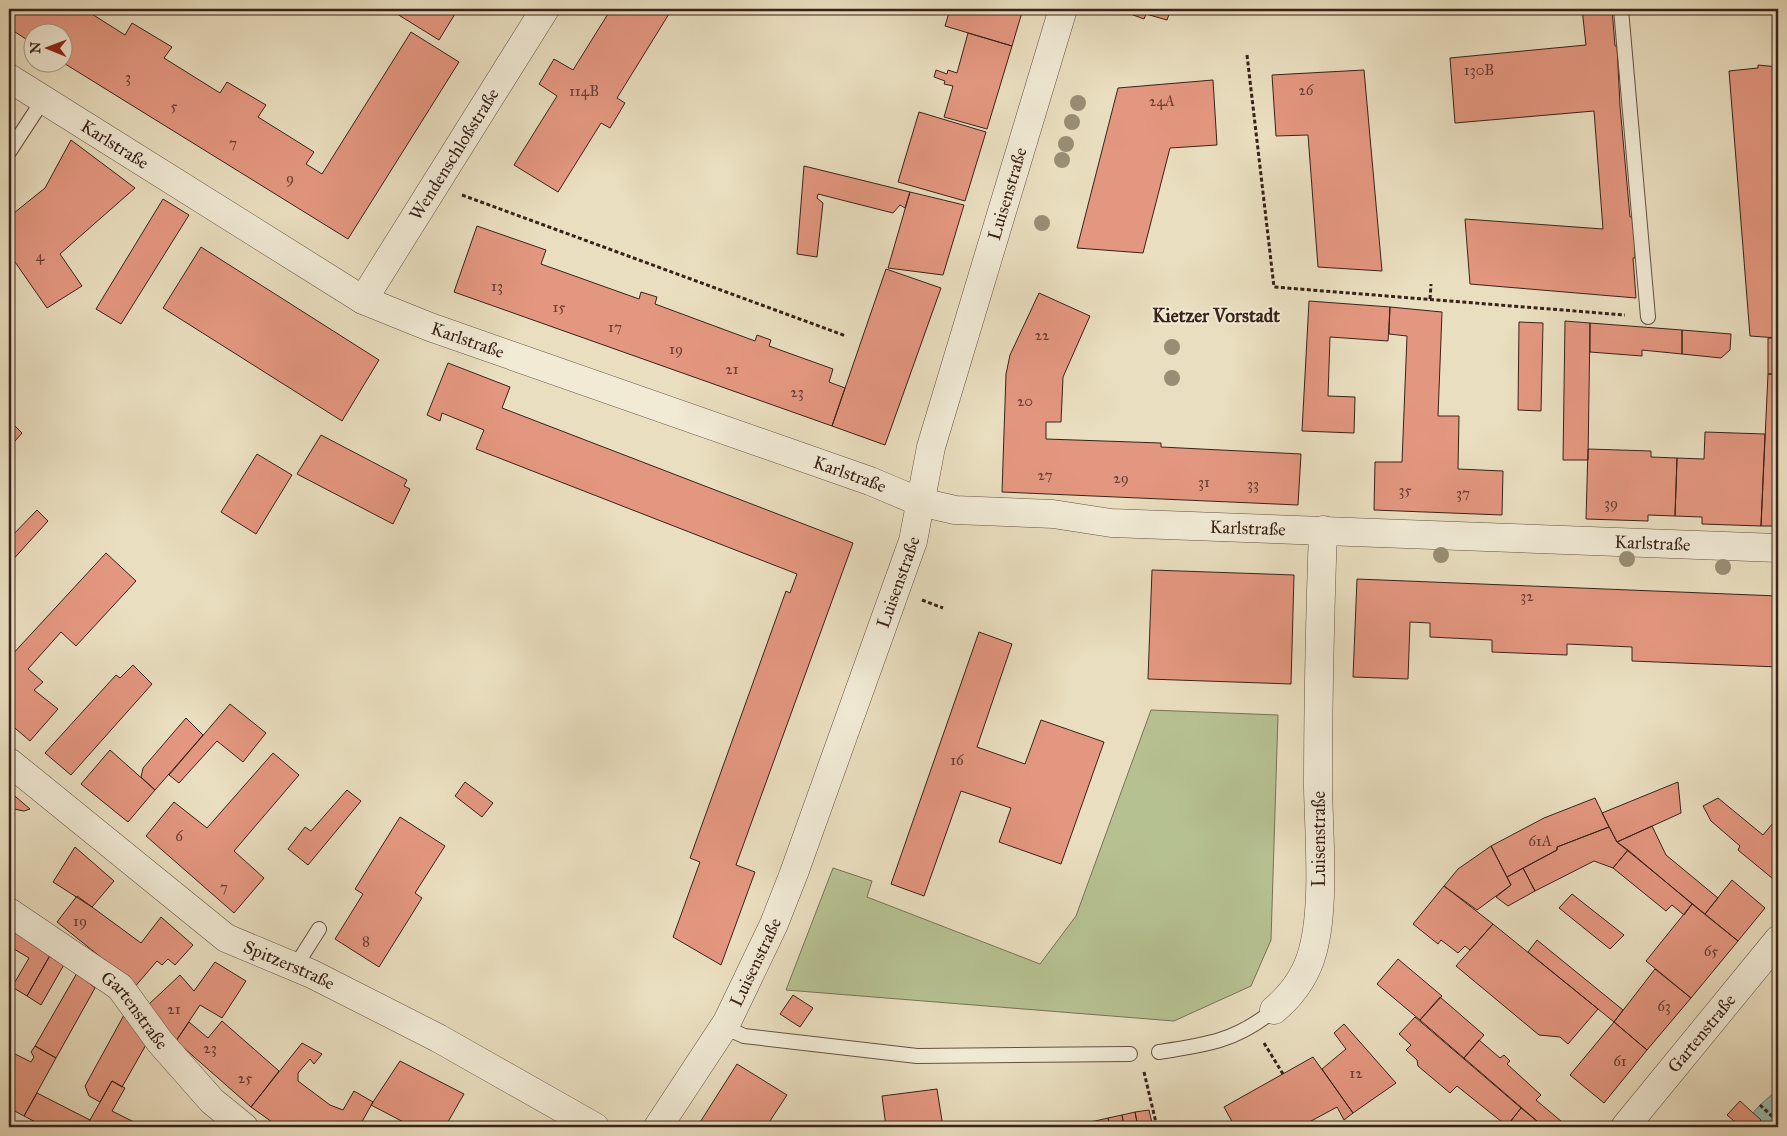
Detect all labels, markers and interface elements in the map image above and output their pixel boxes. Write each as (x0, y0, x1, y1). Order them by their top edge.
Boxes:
north arrow (22, 22, 72, 72)
text: N (27, 42, 44, 54)
house number: 130B (1464, 61, 1494, 79)
house number: 3 (125, 68, 131, 86)
house number: 26 (1298, 81, 1315, 99)
house number: 114B (569, 82, 599, 100)
street label: Wendenschloßstraße (405, 84, 504, 224)
house number: 24A (1149, 92, 1175, 110)
house number: 5 (171, 97, 178, 115)
street label: Karlstraße (77, 115, 153, 174)
house number: 7 (229, 134, 237, 152)
street label: Luisenstraße (983, 145, 1032, 243)
house number: 9 (286, 169, 294, 187)
house number: 4 (36, 247, 45, 265)
house number: 13 (491, 277, 503, 295)
house number: 15 (553, 298, 565, 316)
district label: Kietzer Vorstadt (1152, 304, 1280, 327)
street label: Karlstraße (428, 317, 507, 363)
house number: 17 (608, 318, 622, 336)
house number: 22 (1035, 326, 1050, 344)
house number: 19 (669, 340, 683, 358)
house number: 21 (725, 360, 739, 378)
house number: 23 (790, 383, 804, 401)
house number: 20 (1017, 392, 1033, 410)
street label: Karlstraße (810, 451, 890, 498)
house number: 27 (1038, 466, 1053, 484)
house number: 29 (1113, 469, 1129, 487)
house number: 31 (1198, 473, 1210, 491)
house number: 33 (1247, 475, 1259, 493)
house number: 35 (1399, 481, 1412, 499)
house number: 37 (1456, 484, 1470, 502)
house number: 39 (1604, 494, 1618, 512)
street label: Karlstraße (1209, 516, 1286, 541)
street label: Karlstraße (1614, 531, 1691, 556)
street label: Luisenstraße (872, 535, 925, 631)
house number: 32 (1520, 587, 1534, 605)
house number: 16 (950, 751, 965, 769)
street label: Luisenstraße (1308, 791, 1330, 887)
house number: 6 (175, 827, 184, 845)
house number: 61A (1528, 832, 1552, 850)
house number: 7 (220, 878, 228, 896)
house number: 19 (73, 912, 87, 930)
street label: Luisenstraße (725, 915, 786, 1010)
house number: 8 (362, 932, 370, 950)
street label: Spitzerstraße (240, 936, 338, 995)
house number: 65 (1704, 942, 1718, 960)
street label: Gartenstraße (97, 966, 173, 1054)
street label: Gartenstraße (1663, 990, 1740, 1077)
house number: 63 (1657, 997, 1671, 1015)
house number: 21 (167, 1000, 181, 1018)
house number: 23 (203, 1039, 217, 1057)
house number: 61 (1613, 1052, 1627, 1070)
house number: 12 (1349, 1064, 1363, 1082)
house number: 25 (238, 1069, 252, 1087)

